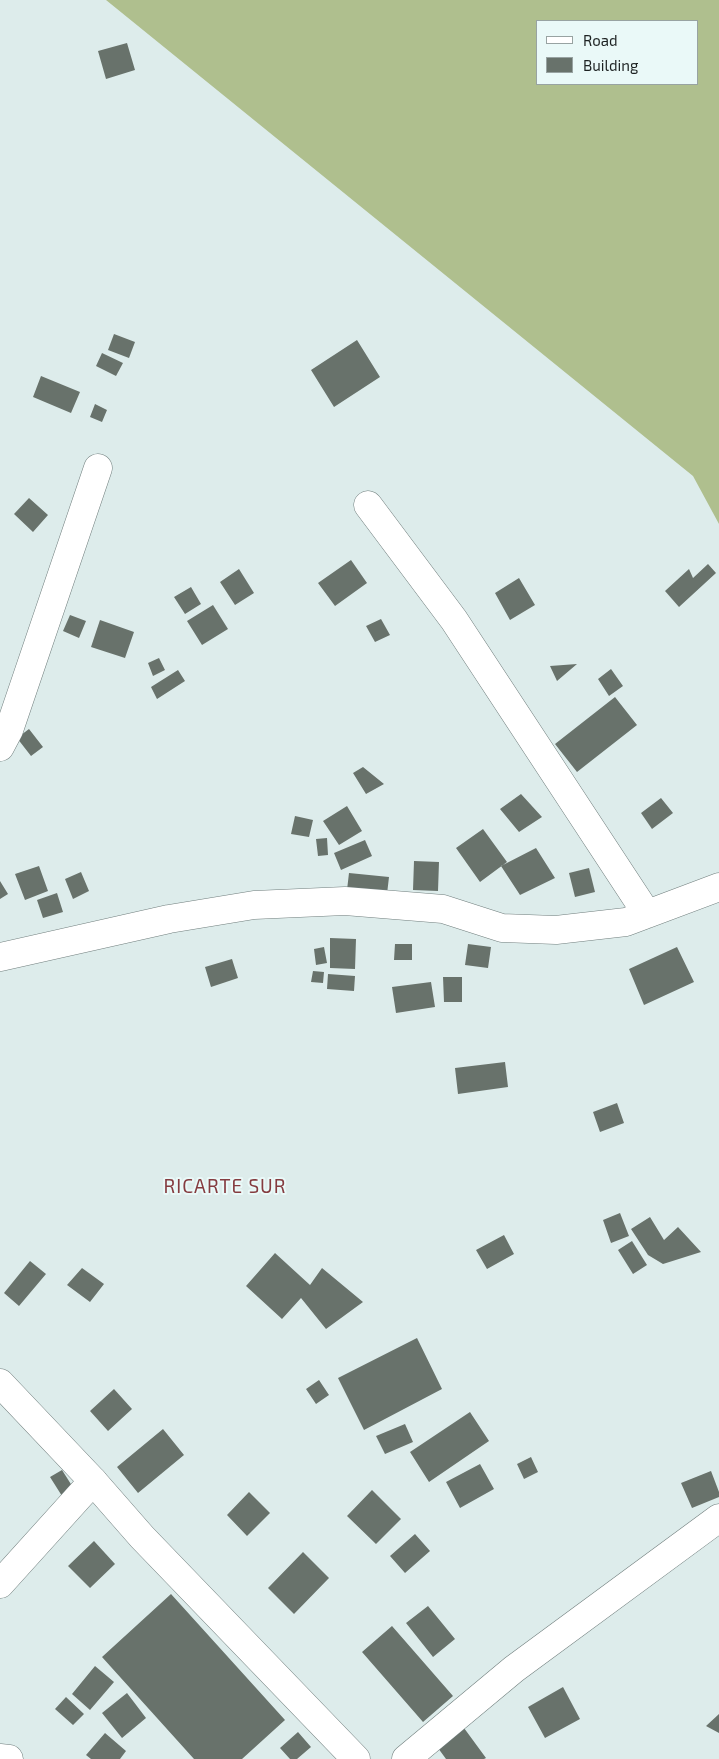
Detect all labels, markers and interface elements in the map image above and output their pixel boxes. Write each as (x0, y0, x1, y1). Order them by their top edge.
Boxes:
legend (536, 20, 699, 85)
text: Road (583, 31, 618, 49)
text: Building (583, 56, 638, 74)
district label: RICARTE SUR (162, 1176, 288, 1198)

